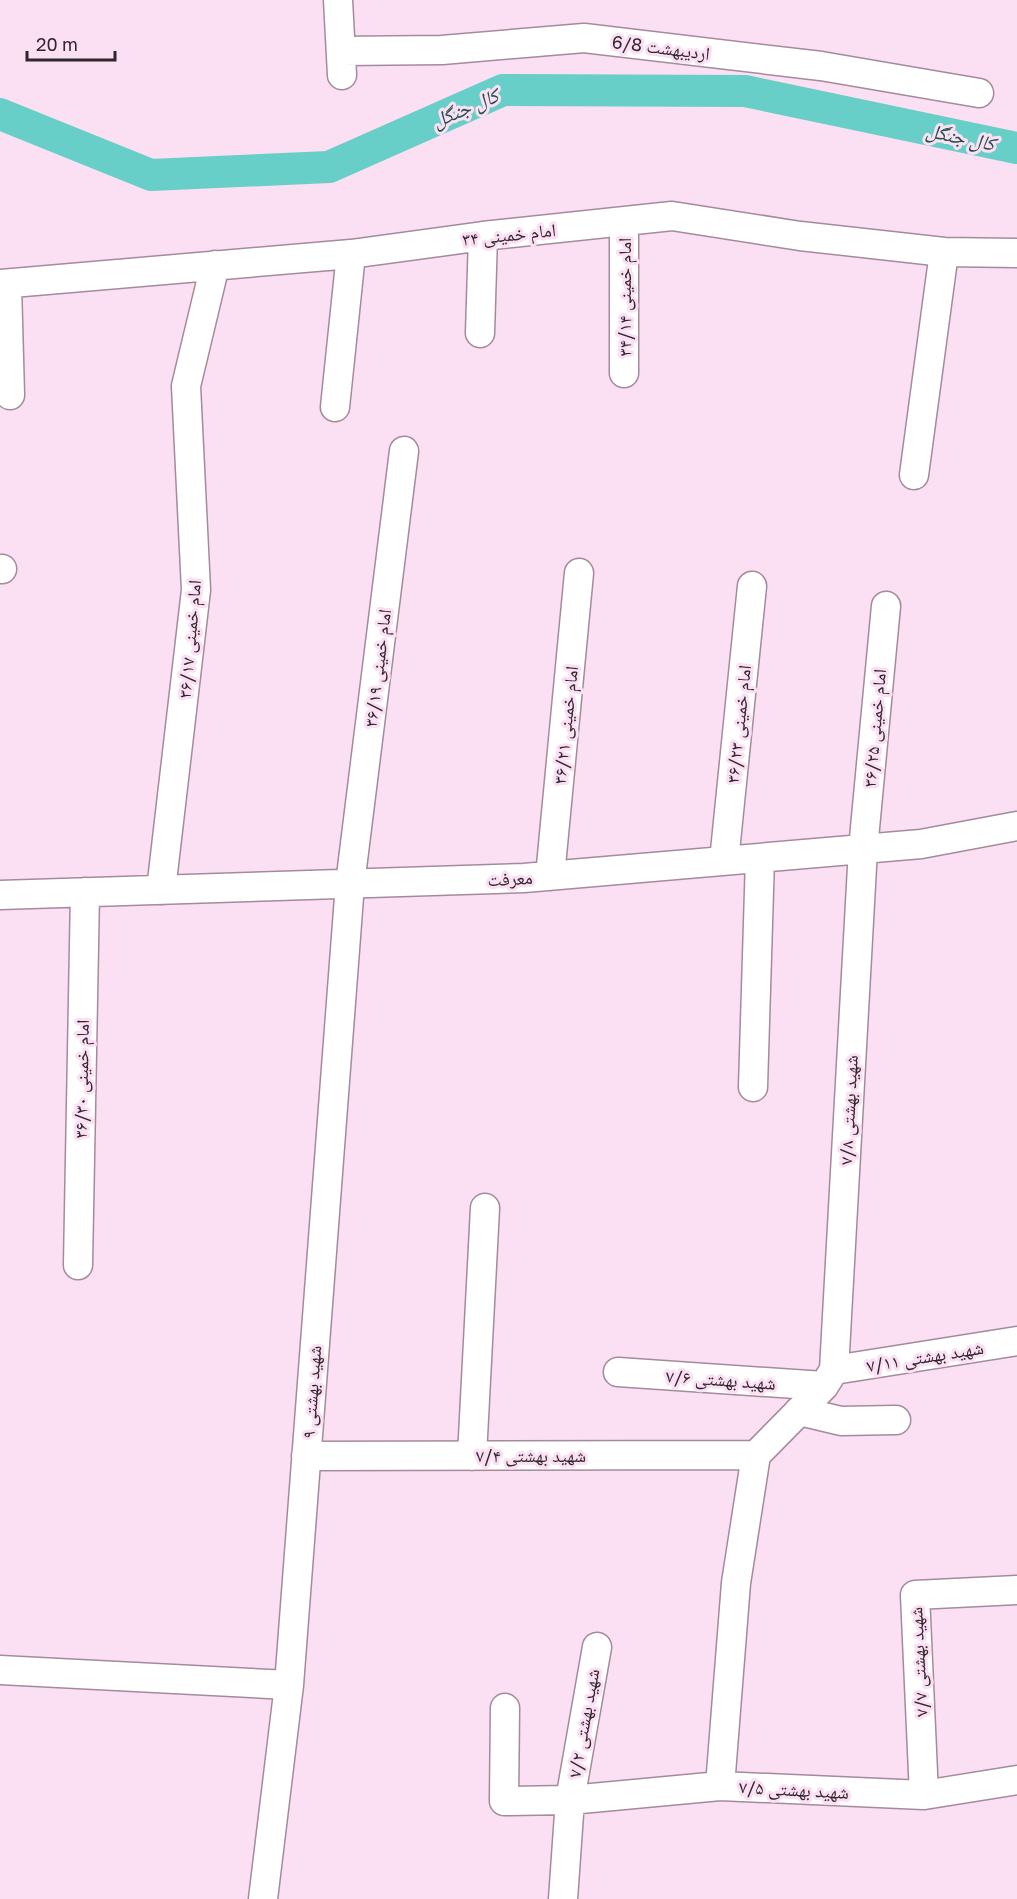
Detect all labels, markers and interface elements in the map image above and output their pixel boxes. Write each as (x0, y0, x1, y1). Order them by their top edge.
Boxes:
scale bar (27, 24, 116, 62)
street label: اردیبهشت 6/8 (611, 30, 711, 64)
text: 20 m (36, 33, 78, 55)
water label: کال جنگل (428, 81, 506, 134)
water label: کال جنگل (924, 117, 1001, 158)
street label: امام خمینی ۳۴ (461, 218, 557, 252)
street label: امام خمینی ۳۴/۱۴ (613, 238, 637, 356)
street label: امام خمینی ۳۶/۱۷ (173, 579, 207, 699)
street label: امام خمینی ۳۶/۱۹ (359, 608, 397, 729)
street label: امام خمینی ۳۶/۲۳ (721, 664, 757, 784)
street label: امام خمینی ۳۶/۲۱ (548, 665, 584, 785)
street label: امام خمینی ۳۶/۲۵ (858, 668, 892, 788)
street label: معرفت (487, 866, 533, 890)
street label: امام خمینی ۳۶/۳۰ (69, 1019, 95, 1139)
street label: شهید بهشتی ۷/۸ (834, 1054, 863, 1166)
street label: شهید بهشتی ۷/۱۱ (865, 1336, 985, 1377)
street label: شهید بهشتی ۹ (297, 1345, 326, 1439)
street label: شهید بهشتی ۷/۶ (665, 1364, 777, 1395)
street label: شهید بهشتی ۷/۴ (476, 1444, 586, 1467)
street label: شهید بهشتی ۷/۷ (904, 1606, 933, 1718)
street label: شهید بهشتی ۷/۲ (563, 1667, 604, 1779)
street label: شهید بهشتی ۷/۵ (738, 1775, 850, 1804)

